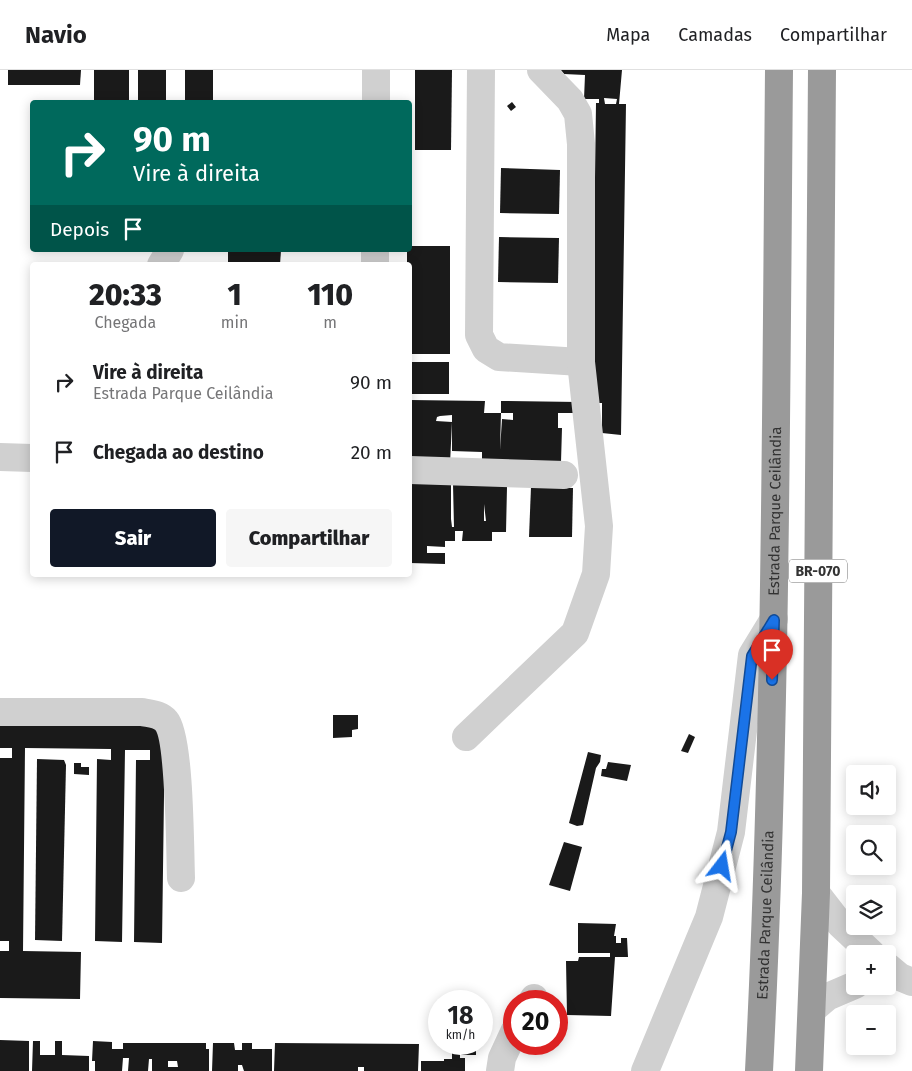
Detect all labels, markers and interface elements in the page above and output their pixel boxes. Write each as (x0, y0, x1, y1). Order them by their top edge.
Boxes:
text: Navio (25, 21, 87, 49)
text: Mapa (606, 24, 650, 46)
text: Camadas (678, 24, 752, 46)
text: Compartilhar (780, 24, 887, 46)
text: 90 m (133, 118, 211, 160)
icon: right (50, 120, 115, 185)
text: Vire à direita (133, 160, 260, 187)
icon: arrive (119, 215, 147, 243)
text: Depois (50, 218, 109, 241)
text: 20:33 (89, 277, 162, 313)
text: 1 (227, 277, 242, 313)
text: 110 (307, 277, 353, 313)
text: Chegada (94, 313, 156, 332)
text: min (221, 313, 248, 332)
text: m (323, 313, 337, 332)
text: Vire à direita (93, 361, 203, 384)
icon: right (50, 368, 78, 396)
text: 90 m (350, 371, 392, 394)
text: Estrada Parque Ceilândia (93, 384, 274, 403)
street label: Estrada Parque Ceilândia (765, 426, 785, 596)
icon: arrive (50, 438, 78, 466)
text: Chegada ao destino (93, 441, 264, 464)
text: 20 m (351, 441, 392, 464)
button: Sair (50, 509, 216, 567)
button: Compartilhar (226, 509, 392, 567)
road number: BR-070 (789, 560, 847, 582)
pin (751, 629, 793, 680)
icon: arrive (758, 636, 786, 664)
map controls (846, 765, 896, 1055)
button: sound (846, 765, 896, 815)
button: search (846, 825, 896, 875)
street label: Estrada Parque Ceilândia (753, 830, 778, 1000)
position arrow (695, 839, 747, 891)
button: layers (846, 885, 896, 935)
button: + (846, 945, 896, 995)
speed limit sign: 20 (503, 990, 568, 1055)
text: 18 (447, 1001, 474, 1031)
button: − (846, 1005, 896, 1055)
text: km/h (446, 1028, 475, 1042)

